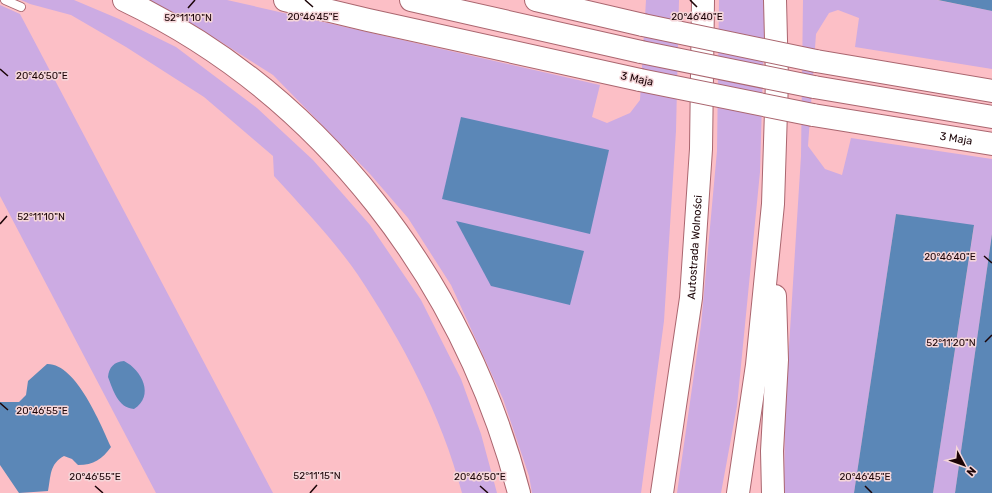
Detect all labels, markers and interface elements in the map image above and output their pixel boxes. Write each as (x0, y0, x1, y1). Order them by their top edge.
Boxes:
text: 20°46'45"E (287, 11, 339, 23)
text: 20°46'40"E (671, 11, 723, 23)
text: 52°11'10"N (164, 12, 212, 24)
street label: 3 Maja (619, 69, 655, 89)
text: 20°46'50"E (16, 70, 68, 82)
street label: 3 Maja (939, 129, 974, 147)
street label: Autostrada Wolności (684, 195, 704, 300)
text: 52°11'10"N (17, 211, 65, 223)
text: 20°46'40"E (924, 251, 976, 263)
text: 52°11'20"N (926, 337, 976, 349)
text: 20°46'55"E (16, 405, 68, 417)
north arrow (944, 445, 984, 485)
text: N (964, 464, 979, 479)
text: 52°11'15"N (293, 470, 341, 482)
text: 20°46'55"E (69, 471, 121, 483)
text: 20°46'50"E (454, 471, 506, 483)
text: 20°46'45"E (839, 471, 891, 483)

